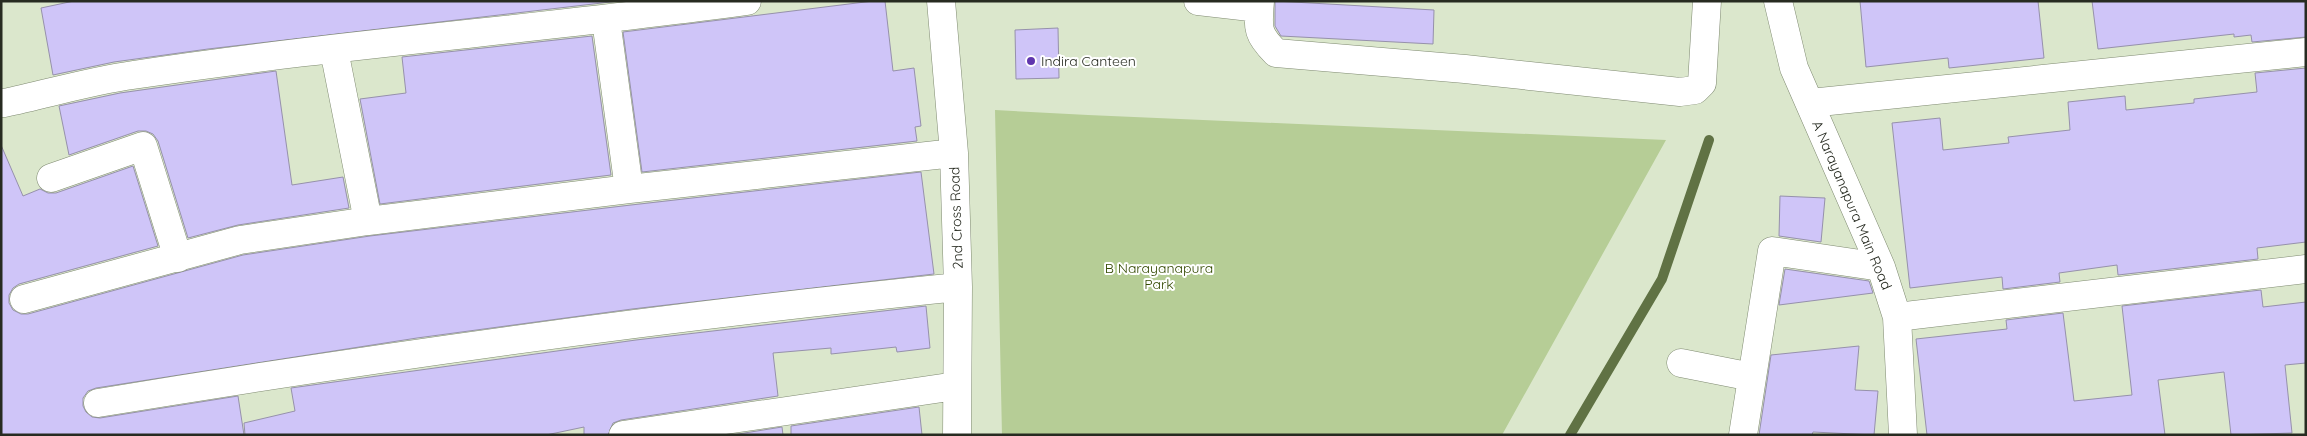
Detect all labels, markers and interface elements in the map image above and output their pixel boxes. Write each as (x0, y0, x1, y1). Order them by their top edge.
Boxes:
place label: Indira Canteen (1041, 52, 1136, 70)
marker: Indira Canteen (1025, 55, 1037, 67)
street label: A Narayanapura Main Road (1808, 118, 1896, 292)
street label: 2nd Cross Road (945, 166, 967, 270)
park label: B Narayanapura Park (1105, 259, 1213, 293)

